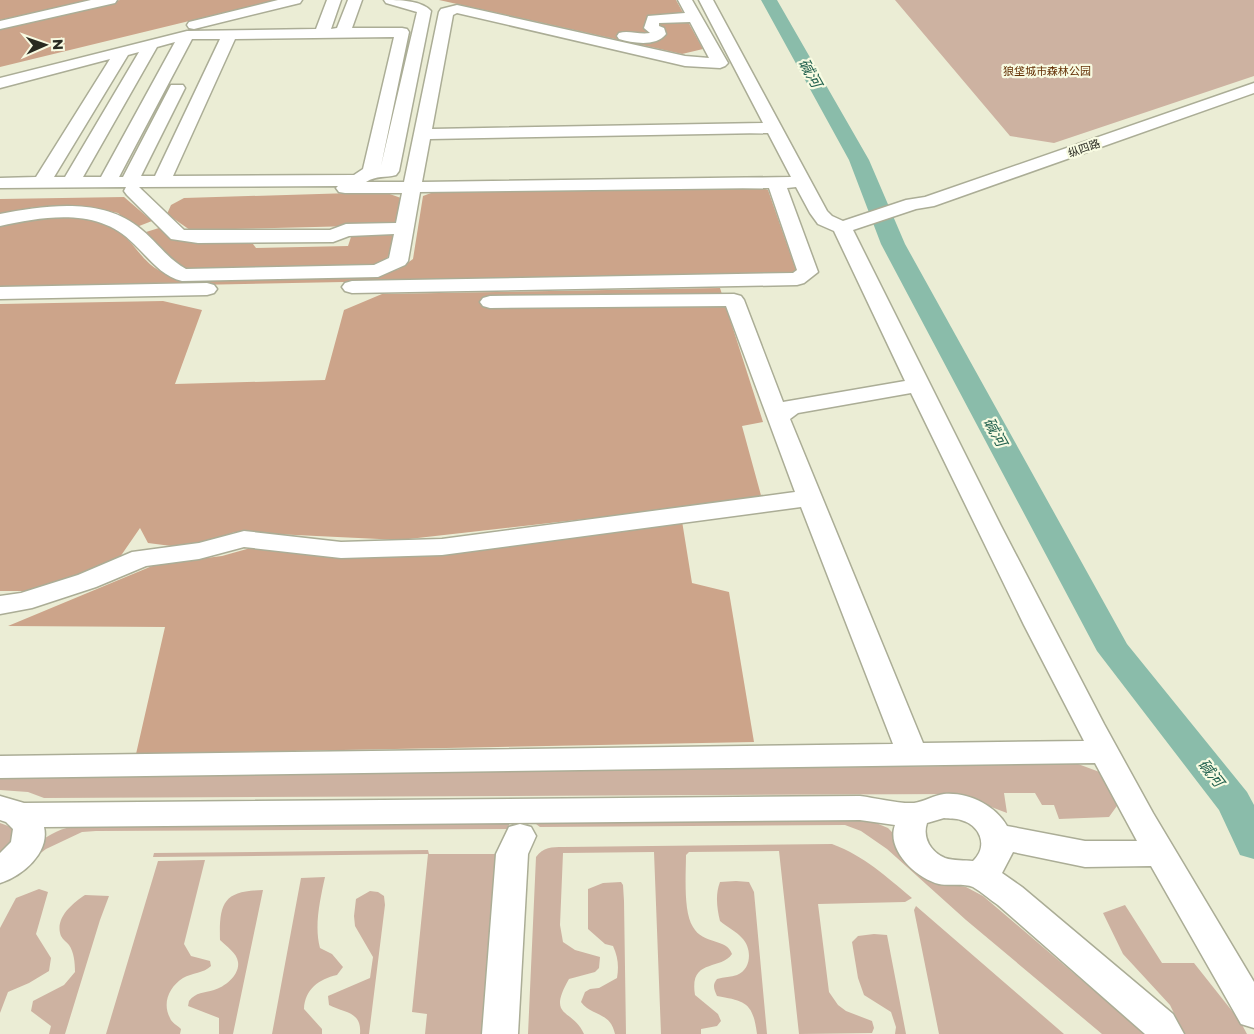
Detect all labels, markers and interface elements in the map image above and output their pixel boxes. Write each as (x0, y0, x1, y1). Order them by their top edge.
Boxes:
north arrow (20, 20, 70, 70)
text: N (49, 39, 67, 51)
water label: 碱河 (795, 55, 827, 93)
park label: 狼垡城市森林公园 (1003, 64, 1091, 78)
street label: 纵四路 (1066, 136, 1102, 160)
water label: 碱河 (980, 414, 1012, 452)
water label: 碱河 (1195, 755, 1230, 793)

